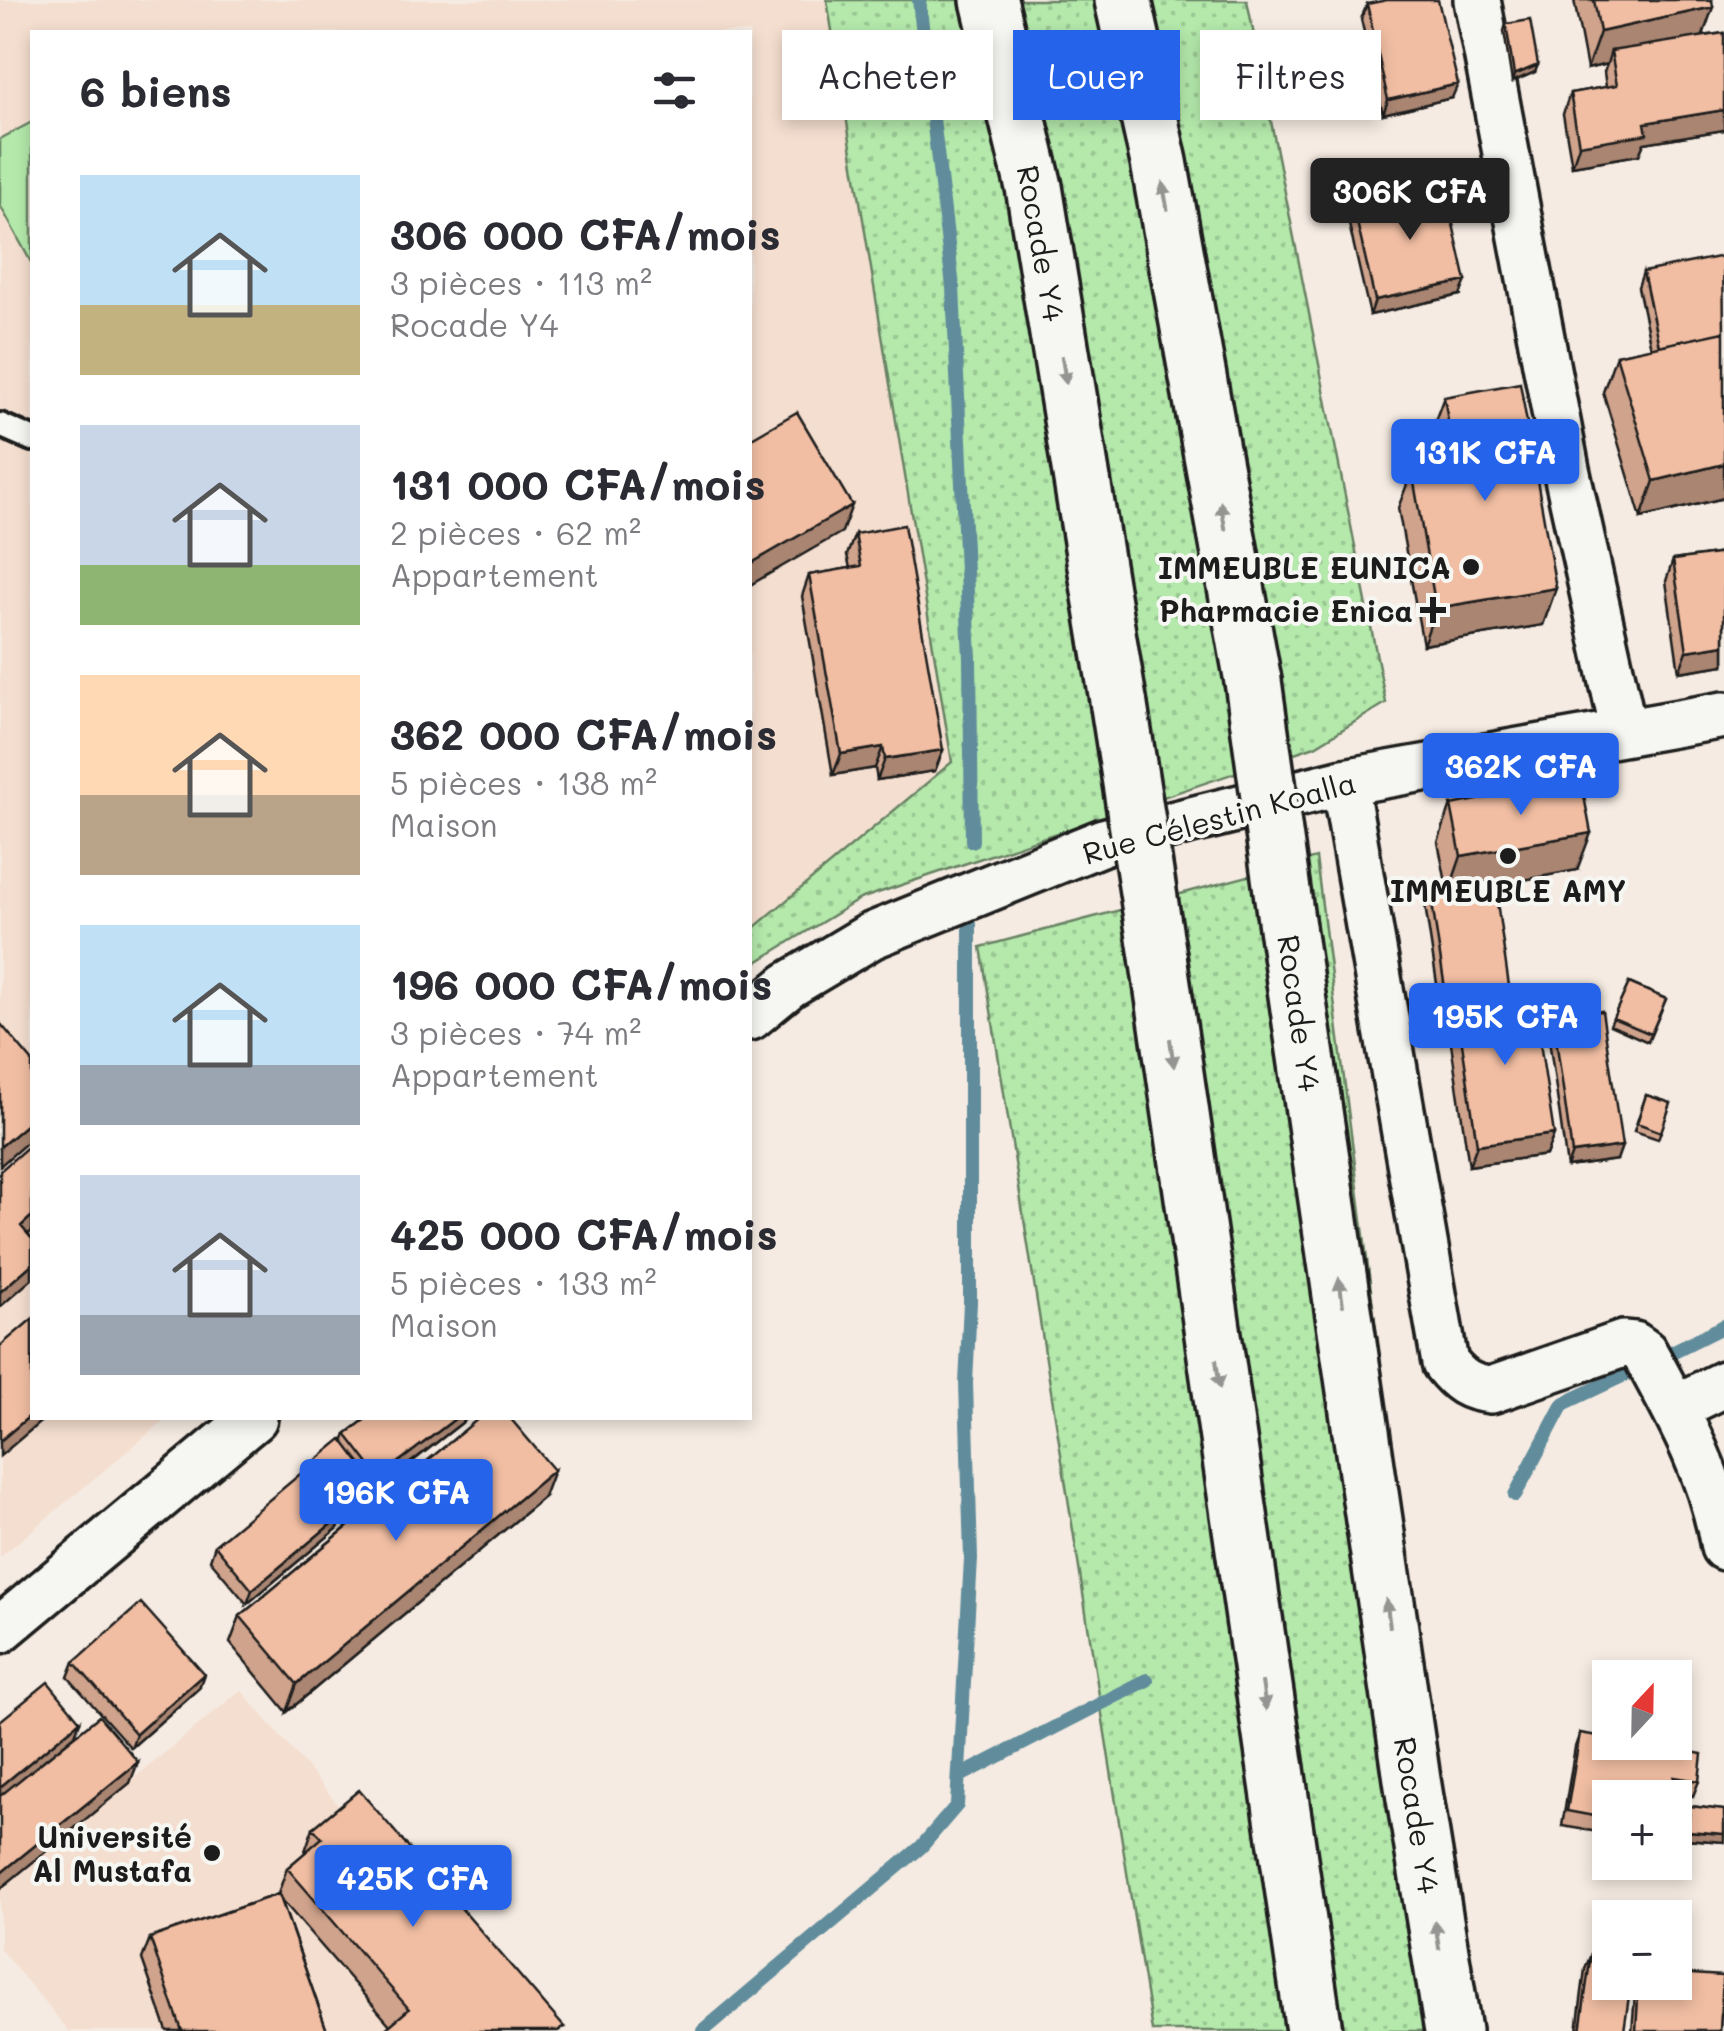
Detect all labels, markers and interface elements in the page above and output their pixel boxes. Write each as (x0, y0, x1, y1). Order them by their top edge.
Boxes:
chip: Acheter (782, 30, 993, 120)
chip: Louer (1013, 30, 1180, 120)
chip: Filtres (1200, 30, 1381, 120)
text: 6 biens (80, 63, 232, 118)
icon: filters (647, 63, 702, 118)
pin: 306K CFA (1307, 158, 1513, 243)
street label: Rocade Y4 (1009, 162, 1075, 325)
text: 306K CFA (1332, 169, 1488, 211)
one-way arrow (1157, 180, 1172, 211)
text: 306 000 CFA/mois (390, 206, 781, 261)
icon: home (160, 215, 280, 335)
text: 3 pièces · 113 m² (390, 261, 652, 303)
text: Rocade Y4 (390, 303, 558, 345)
one-way arrow (1057, 354, 1072, 386)
pin: 131K CFA (1382, 419, 1588, 504)
text: 131K CFA (1413, 430, 1557, 472)
text: 131 000 CFA/mois (390, 456, 766, 511)
icon: home (160, 465, 280, 585)
one-way arrow (1215, 500, 1230, 531)
text: 2 pièces · 62 m² (390, 511, 641, 553)
place label: IMMEUBLE EUNICA (1158, 547, 1451, 587)
text: Appartement (390, 553, 599, 595)
marker: IMMEUBLE EUNICA (1460, 556, 1482, 578)
place label: Pharmacie Enica (1159, 590, 1413, 630)
marker: Pharmacie Enica (1422, 599, 1444, 621)
text: 362 000 CFA/mois (390, 706, 777, 761)
icon: home (160, 715, 280, 835)
pin: 362K CFA (1418, 733, 1624, 818)
text: 362K CFA (1445, 744, 1597, 786)
text: 5 pièces · 138 m² (390, 761, 657, 803)
street label: Rue Célestin Koalla (1078, 761, 1360, 873)
text: Maison (390, 803, 498, 845)
marker: IMMEUBLE AMY (1497, 845, 1519, 867)
place label: IMMEUBLE AMY (1390, 870, 1626, 910)
street label: Rocade Y4 (1269, 932, 1331, 1094)
text: 196 000 CFA/mois (390, 956, 772, 1011)
icon: home (160, 965, 280, 1085)
pin: 195K CFA (1402, 983, 1608, 1068)
text: 195K CFA (1431, 994, 1579, 1036)
text: 3 pièces · 74 m² (390, 1011, 641, 1053)
one-way arrow (1165, 1037, 1181, 1069)
text: Appartement (390, 1053, 599, 1095)
text: 425 000 CFA/mois (390, 1206, 778, 1261)
icon: home (160, 1215, 280, 1335)
text: 5 pièces · 133 m² (390, 1261, 657, 1303)
one-way arrow (1332, 1276, 1348, 1307)
text: Maison (390, 1303, 498, 1345)
one-way arrow (1211, 1359, 1227, 1391)
pin: 196K CFA (293, 1459, 499, 1544)
text: 196K CFA (322, 1470, 470, 1512)
one-way arrow (1379, 1597, 1395, 1629)
north arrow (1592, 1660, 1692, 1760)
map controls (1592, 1660, 1692, 2000)
one-way arrow (1257, 1681, 1273, 1712)
street label: Rocade Y4 (1386, 1734, 1450, 1896)
button: + (1592, 1780, 1692, 1880)
place label: Université Al Mustafa (33, 1816, 192, 1890)
marker: Université Al Mustafa (201, 1842, 223, 1864)
pin: 425K CFA (310, 1845, 516, 1930)
text: 425K CFA (337, 1856, 489, 1898)
button: − (1592, 1900, 1692, 2000)
one-way arrow (1429, 1918, 1444, 1950)

